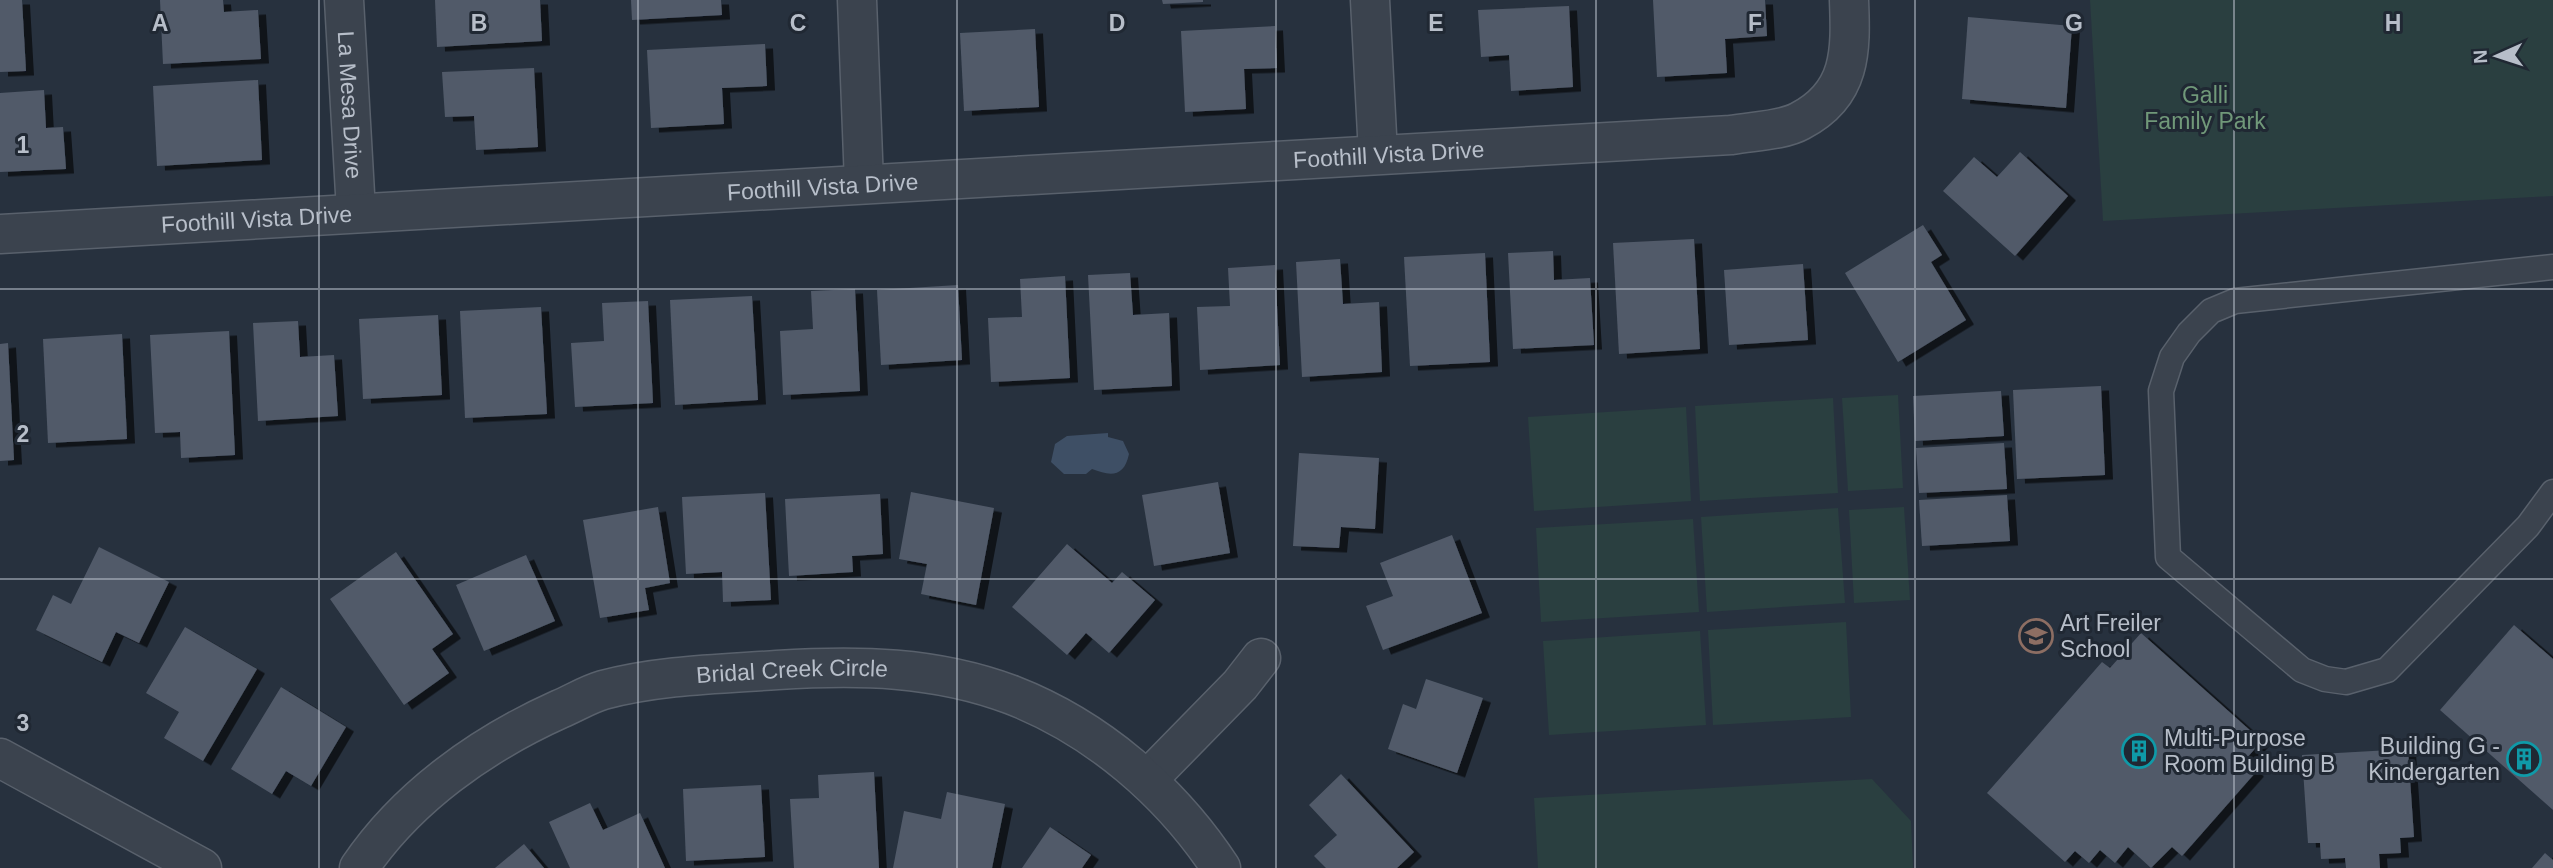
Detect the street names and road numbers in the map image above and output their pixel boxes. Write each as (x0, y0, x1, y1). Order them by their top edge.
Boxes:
street label: La Mesa Drive (333, 30, 367, 180)
street label: Foothill Vista Drive (1292, 136, 1485, 173)
street label: Foothill Vista Drive (726, 169, 919, 205)
street label: Foothill Vista Drive (160, 201, 353, 238)
street label: Bridal Creek Circle (695, 655, 889, 688)

